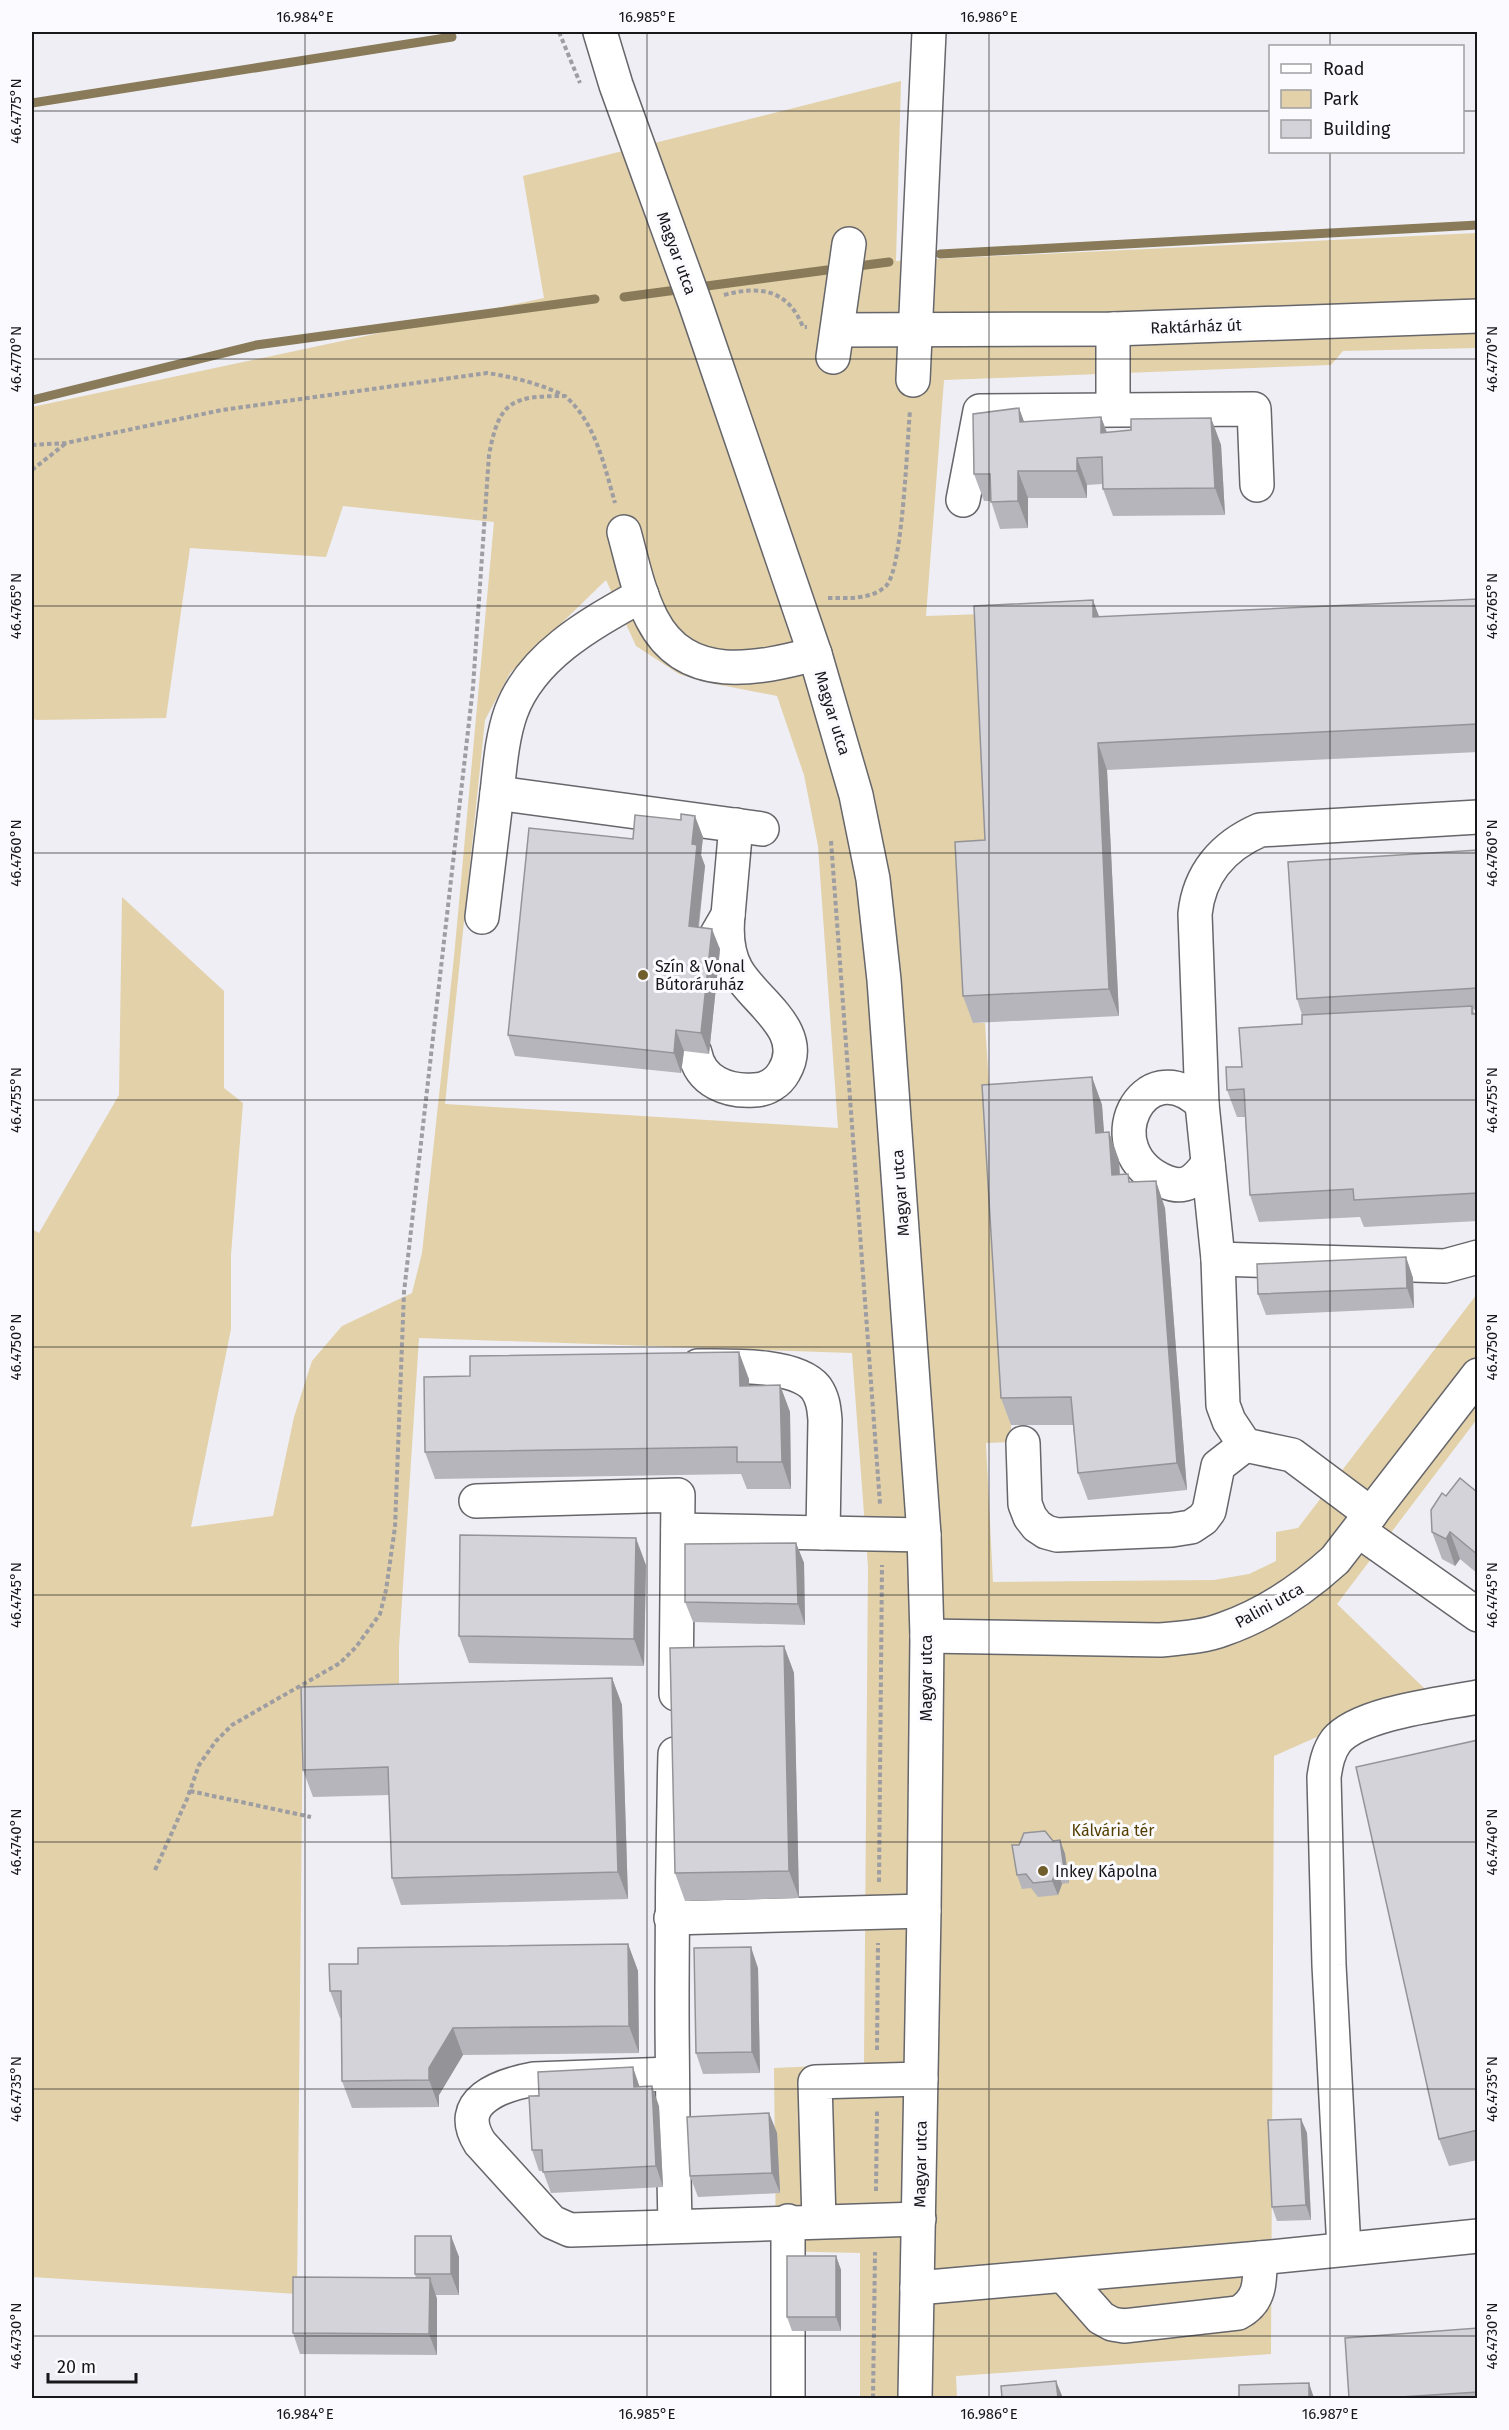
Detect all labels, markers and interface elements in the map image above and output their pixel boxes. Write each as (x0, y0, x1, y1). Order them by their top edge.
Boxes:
text: 16.984°E (276, 8, 334, 26)
text: 16.985°E (618, 8, 676, 26)
text: 16.986°E (960, 8, 1018, 26)
legend (1269, 45, 1464, 153)
text: Road (1323, 58, 1365, 80)
text: 46.4775°N (7, 78, 25, 144)
text: Park (1323, 88, 1359, 110)
text: Building (1323, 118, 1391, 140)
street label: Magyar utca (653, 209, 700, 297)
street label: Raktárház út (1150, 315, 1242, 338)
text: 46.4770°N (7, 326, 25, 392)
text: 46.4770°N (1483, 326, 1501, 392)
text: 46.4765°N (7, 573, 25, 639)
text: 46.4765°N (1483, 573, 1501, 639)
street label: Magyar utca (811, 669, 854, 758)
text: 46.4760°N (7, 819, 25, 887)
text: 46.4760°N (1483, 819, 1501, 887)
place label: Szín & Vonal Bútoráruház (655, 957, 745, 994)
marker: Szín & Vonal Bútoráruház (636, 968, 650, 982)
text: 46.4755°N (7, 1067, 25, 1133)
text: 46.4755°N (1483, 1067, 1501, 1133)
street label: Magyar utca (888, 1149, 913, 1237)
text: 46.4750°N (7, 1313, 25, 1381)
text: 46.4750°N (1483, 1313, 1501, 1381)
text: 46.4745°N (7, 1562, 25, 1628)
text: 46.4745°N (1483, 1562, 1501, 1628)
street label: Palini utca (1232, 1579, 1307, 1632)
street label: Magyar utca (917, 1634, 936, 1722)
text: 46.4740°N (7, 1808, 25, 1876)
text: 46.4740°N (1483, 1808, 1501, 1876)
park label: Kálvária tér (1072, 1821, 1155, 1840)
place label: Inkey Kápolna (1055, 1862, 1158, 1881)
marker: Inkey Kápolna (1036, 1864, 1050, 1878)
text: 46.4735°N (7, 2056, 25, 2122)
text: 46.4735°N (1483, 2056, 1501, 2122)
street label: Magyar utca (910, 2120, 931, 2208)
text: 46.4730°N (7, 2302, 25, 2370)
text: 46.4730°N (1483, 2302, 1501, 2370)
scale bar (48, 2346, 136, 2384)
text: 20 m (57, 2356, 96, 2378)
text: 16.984°E (276, 2405, 334, 2423)
text: 16.985°E (618, 2405, 676, 2423)
text: 16.986°E (960, 2405, 1018, 2423)
text: 16.987°E (1302, 2405, 1358, 2423)

